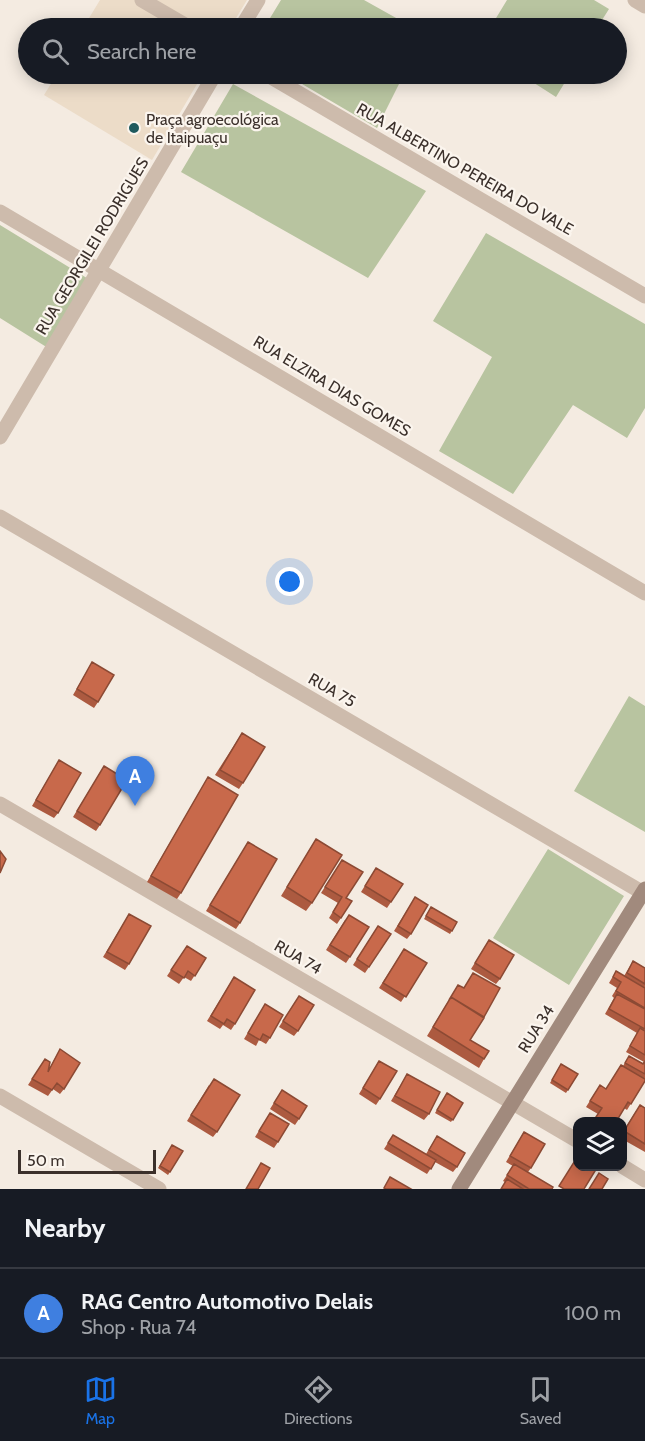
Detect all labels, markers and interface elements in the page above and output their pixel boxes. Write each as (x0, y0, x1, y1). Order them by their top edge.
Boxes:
search box (18, 18, 627, 84)
icon: search (39, 35, 72, 68)
text: Search here (87, 38, 196, 65)
street label: RUA ALBERTINO PEREIRA DO VALE (353, 99, 577, 239)
place label: Praça agroecológica de Itaipuaçu (146, 110, 279, 147)
marker: Praça agroecológica de Itaipuaçu (127, 121, 141, 135)
street label: RUA GEORGILEI RODRIGUES (32, 154, 152, 338)
street label: RUA ELZIRA DIAS GOMES (250, 332, 414, 440)
your location (275, 567, 304, 596)
street label: RUA 75 (305, 669, 359, 711)
pin: A (116, 756, 154, 806)
street label: RUA 74 (271, 936, 325, 978)
street label: RUA 34 (514, 1002, 558, 1056)
map controls (573, 1117, 627, 1171)
button: layers (573, 1117, 627, 1171)
scale bar (18, 1147, 156, 1174)
text: 50 m (27, 1151, 64, 1170)
text: Nearby (24, 1212, 105, 1244)
text: RAG Centro Automotivo Delais (81, 1288, 373, 1315)
text: A (37, 1301, 50, 1325)
text: 100 m (565, 1301, 621, 1325)
text: Shop · Rua 74 (81, 1315, 197, 1339)
tab: Map (84, 1373, 117, 1428)
tab: Directions (284, 1373, 352, 1428)
tab: Saved (520, 1373, 561, 1428)

